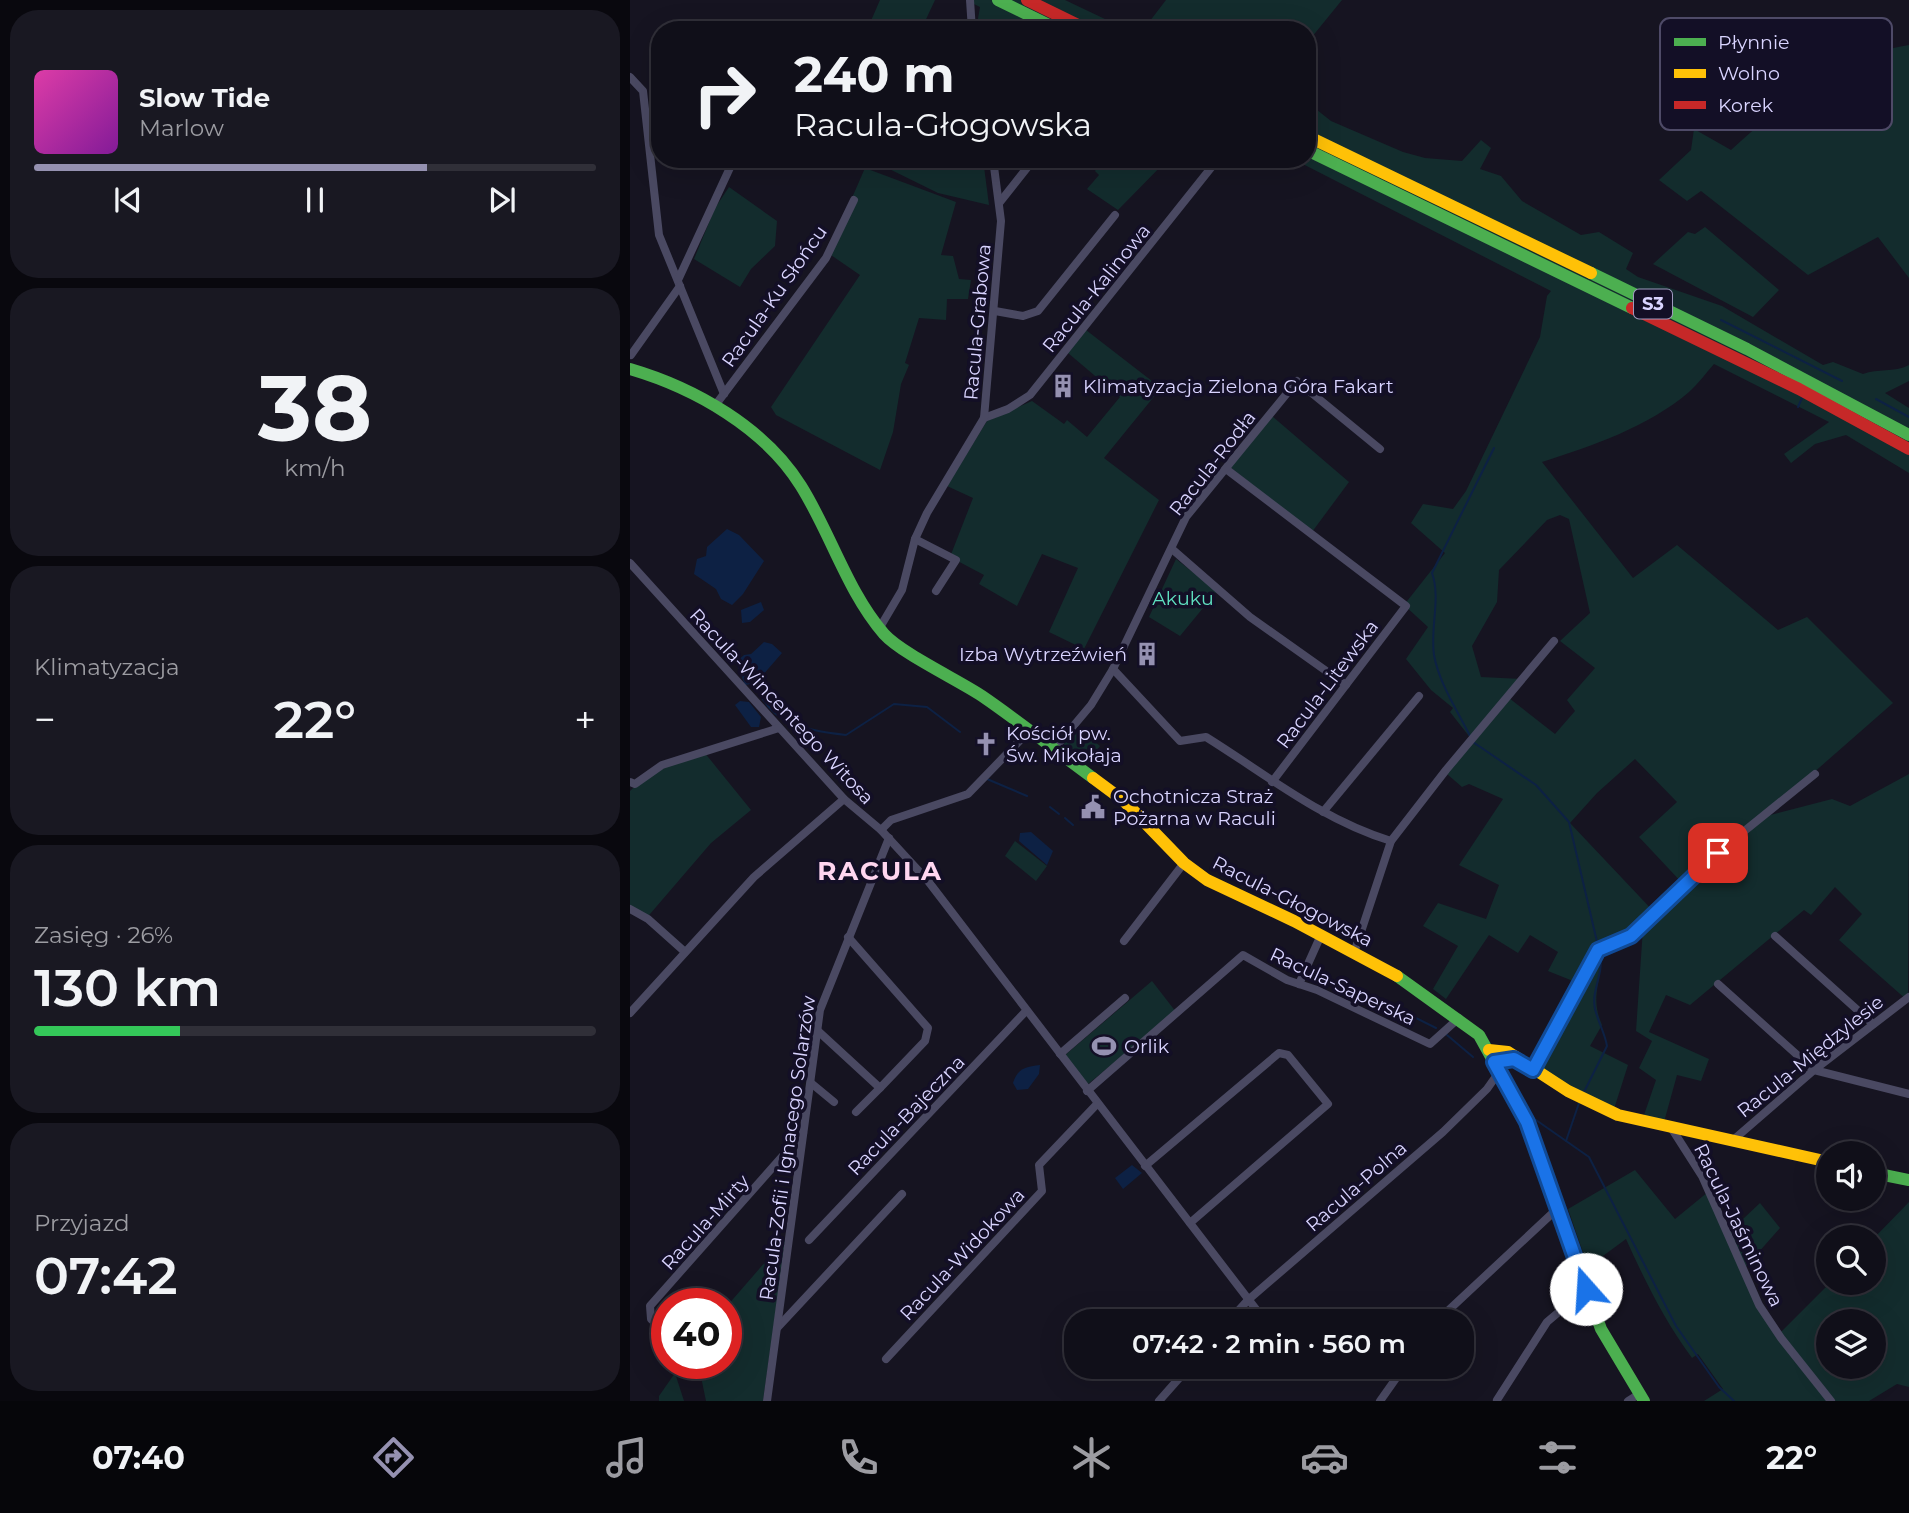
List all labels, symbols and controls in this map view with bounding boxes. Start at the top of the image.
legend [1660,18,1892,130]
text: Płynnie [1718,31,1789,54]
text: 240 m [794,45,955,104]
icon: right [679,49,770,140]
text: Wolno [1718,62,1780,85]
text: Slow Tide [139,82,270,114]
text: Korek [1718,94,1774,117]
text: Racula-Głogowska [794,105,1092,144]
text: Marlow [139,114,224,142]
icon: previous [109,181,147,219]
icon: pause [296,181,334,219]
icon: next [483,181,521,219]
street label: Racula-Kalinowa [1038,219,1155,357]
street label: Racula-Ku Słońcu [717,221,832,372]
street label: Racula-Grabowa [959,243,996,401]
road number: S3 [1634,290,1672,318]
text: 38 [258,353,372,464]
building icon: Klimatyzacja Zielona Góra Fakart [1049,372,1077,400]
place label: Klimatyzacja Zielona Góra Fakart [1083,375,1394,398]
street label: Racula-Rodła [1164,406,1261,520]
text: km/h [284,454,346,482]
park label: Akuku [1152,587,1214,610]
street label: Racula-Wincentego Witosa [685,604,878,809]
street label: Racula-Litewska [1272,616,1383,753]
building icon: Izba Wytrzeźwień [1133,640,1161,668]
place label: Izba Wytrzeźwień [959,643,1127,666]
text: Klimatyzacja [34,653,180,681]
text: 22° [274,688,356,751]
text: − [34,696,56,743]
text: + [574,696,596,743]
place label: Kościół pw. Św. Mikołaja [1006,722,1122,767]
church icon: Kościół pw. Św. Mikołaja [972,730,1000,758]
place label: Ochotnicza Straż Pożarna w Raculi [1113,785,1276,830]
public building icon: Ochotnicza Straż Pożarna w Raculi [1079,793,1107,821]
pin [1688,823,1748,883]
icon: arrive [1699,834,1737,872]
street label: Racula-Głogowska [1209,851,1377,952]
district label: RACULA [817,855,943,887]
text: Zasięg · 26% [34,921,173,949]
street label: Racula-Saperska [1266,943,1419,1030]
text: 130 km [34,956,221,1019]
street label: Racula-Międzylesie [1732,990,1888,1122]
street label: Racula-Zofii i Ignacego Solarzów [755,994,820,1302]
sports icon: Orlik [1090,1032,1118,1060]
place label: Orlik [1124,1035,1170,1058]
street label: Racula-Bajeczna [843,1050,970,1180]
street label: Racula-Polna [1301,1136,1412,1237]
street label: Racula-Jaśminowa [1689,1140,1788,1311]
map controls [1816,1141,1886,1379]
button: sound [1816,1141,1886,1211]
street label: Racula-Mirty [657,1169,755,1275]
street label: Racula-Widokowa [895,1183,1030,1325]
text: Przyjazd [34,1209,130,1237]
button: search [1816,1225,1886,1295]
text: 07:42 [34,1244,178,1307]
position arrow [1549,1252,1623,1326]
speed limit sign: 40 [651,1288,742,1379]
button: layers [1816,1309,1886,1379]
text: 07:42 · 2 min · 560 m [1132,1328,1406,1360]
icon: directions [369,1433,418,1482]
icon: music [602,1433,651,1482]
icon: phone [834,1433,883,1482]
icon: climate [1067,1433,1116,1482]
icon: car [1300,1433,1349,1482]
icon: filters [1533,1433,1582,1482]
text: 07:40 [92,1438,185,1477]
text: 22° [1766,1438,1817,1477]

